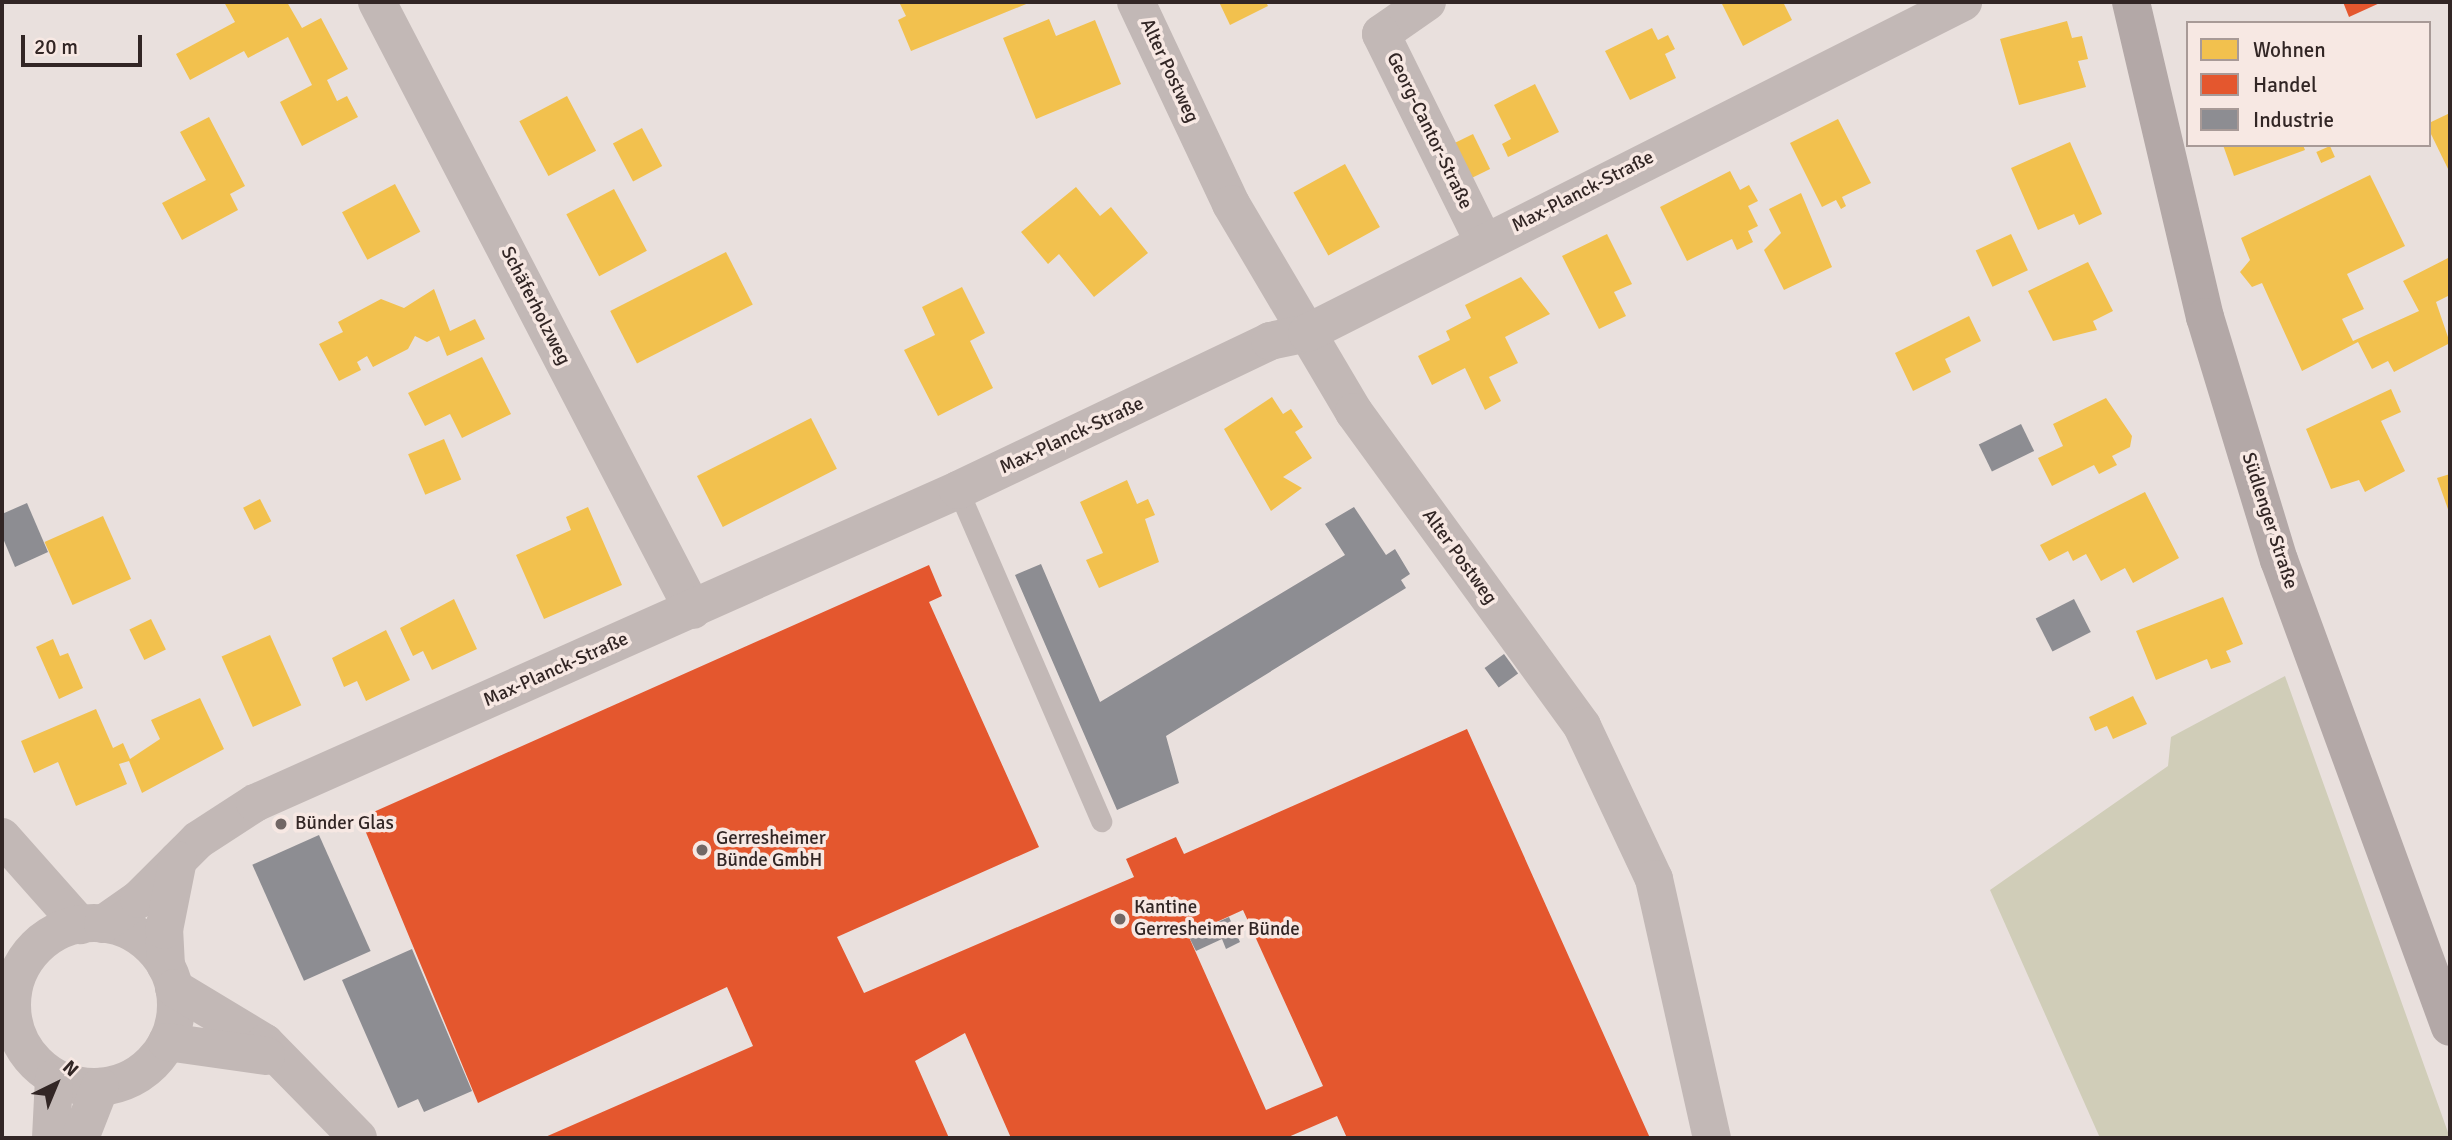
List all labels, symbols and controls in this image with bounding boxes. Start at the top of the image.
street label: Alter Postweg [1135,15,1203,127]
scale bar [24,21,145,65]
legend [2186,21,2431,147]
text: 20 m [34,34,78,60]
text: Wohnen [2253,37,2326,63]
street label: Georg-Cantor-Straße [1381,49,1477,213]
text: Handel [2253,72,2317,98]
text: Industrie [2253,107,2334,133]
street label: Max-Planck-Straße [1508,146,1658,238]
street label: Schäferholzweg [495,243,575,369]
street label: Max-Planck-Straße [996,393,1148,479]
street label: Südlenger Straße [2236,450,2302,592]
street label: Alter Postweg [1417,505,1501,609]
street label: Max-Planck-Straße [480,628,632,712]
place label: Bünder Glas [295,813,394,835]
marker: Bünder Glas [273,816,289,832]
place label: Gerresheimer Bünde GmbH [716,828,826,872]
marker: Gerresheimer Bünde GmbH [694,842,710,858]
place label: Kantine Gerresheimer Bünde [1134,897,1300,941]
marker: Kantine Gerresheimer Bünde [1112,911,1128,927]
north arrow [21,1049,91,1119]
text: N [57,1055,83,1082]

